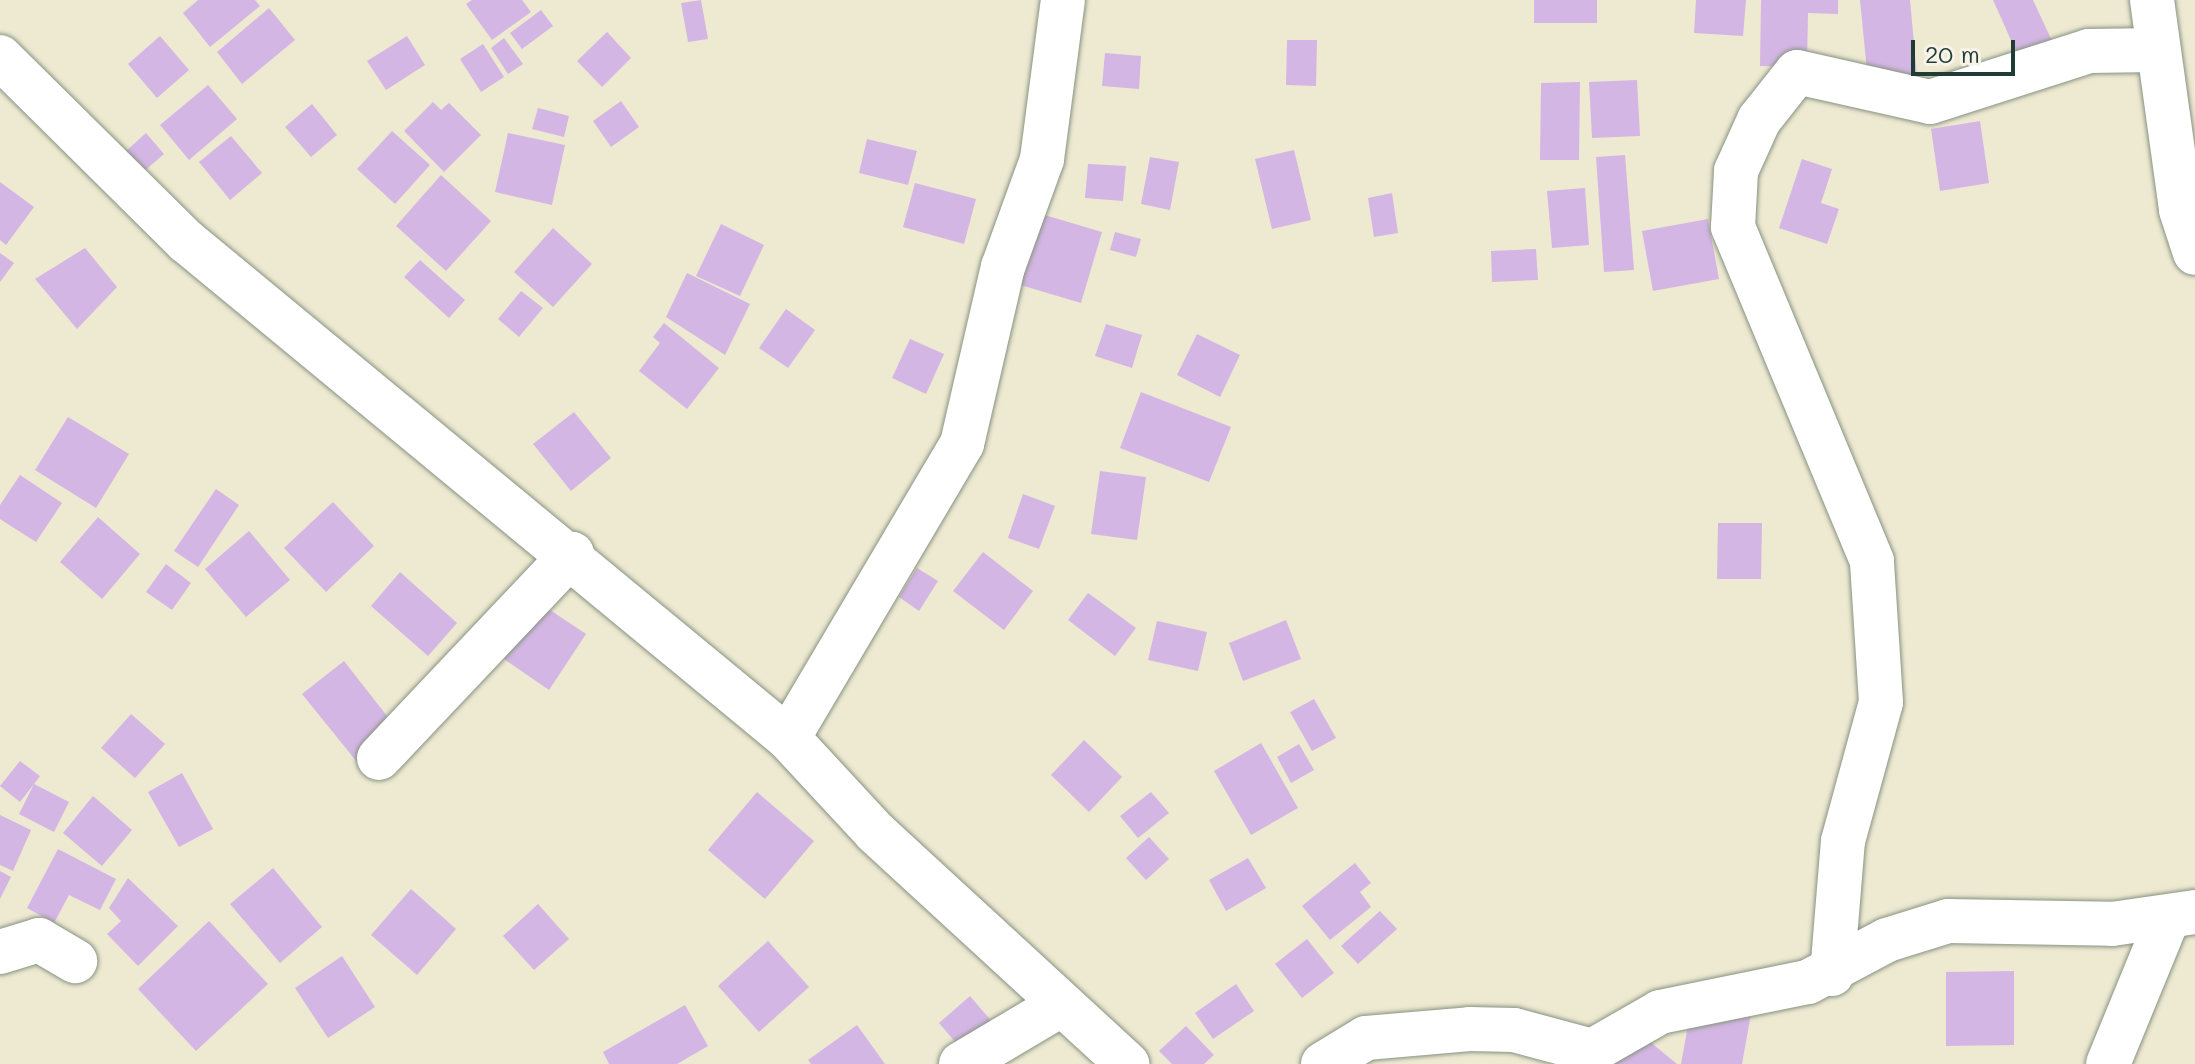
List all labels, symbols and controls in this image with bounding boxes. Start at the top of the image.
scale bar [1915,24,2019,74]
text: 20 m [1925,38,1980,69]

